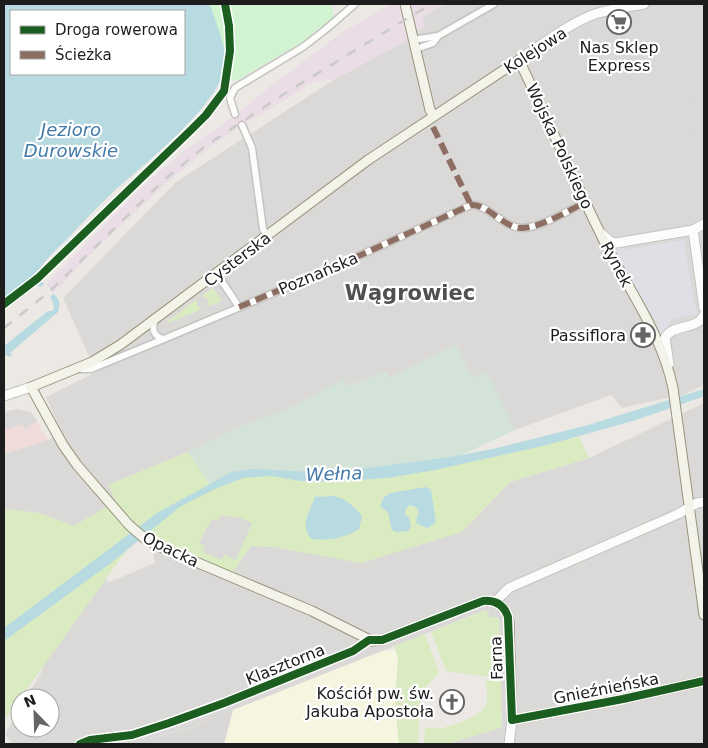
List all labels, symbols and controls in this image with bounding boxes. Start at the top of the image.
supermarket icon: Nas Sklep Express [606,9,632,35]
legend [10,10,185,75]
text: Droga rowerowa [55,21,178,39]
street label: Kolejowa [500,23,570,78]
place label: Nas Sklep Express [579,38,659,75]
text: Ścieżka [55,45,112,64]
street label: Wojska Polskiego [522,80,597,212]
water label: Jezioro Durowskie [24,119,118,161]
street label: Cysterska [200,228,274,291]
street label: Rynek [597,238,637,291]
street label: Poznańska [276,248,361,299]
district label: Wągrowiec [345,281,475,305]
pharmacy icon: Passiflora [630,322,656,348]
place label: Passiflora [550,326,626,345]
water label: Wełna [305,462,363,485]
street label: Opacka [140,528,202,571]
street label: Farna [486,636,507,680]
street label: Klasztorna [243,640,328,689]
street label: Gnieźnieńska [552,669,660,708]
place label: Kościół pw. św. Jakuba Apostoła [305,684,434,721]
north arrow [10,688,60,738]
church icon: Kościół pw. św. Jakuba Apostoła [439,689,465,715]
text: N [21,691,38,711]

